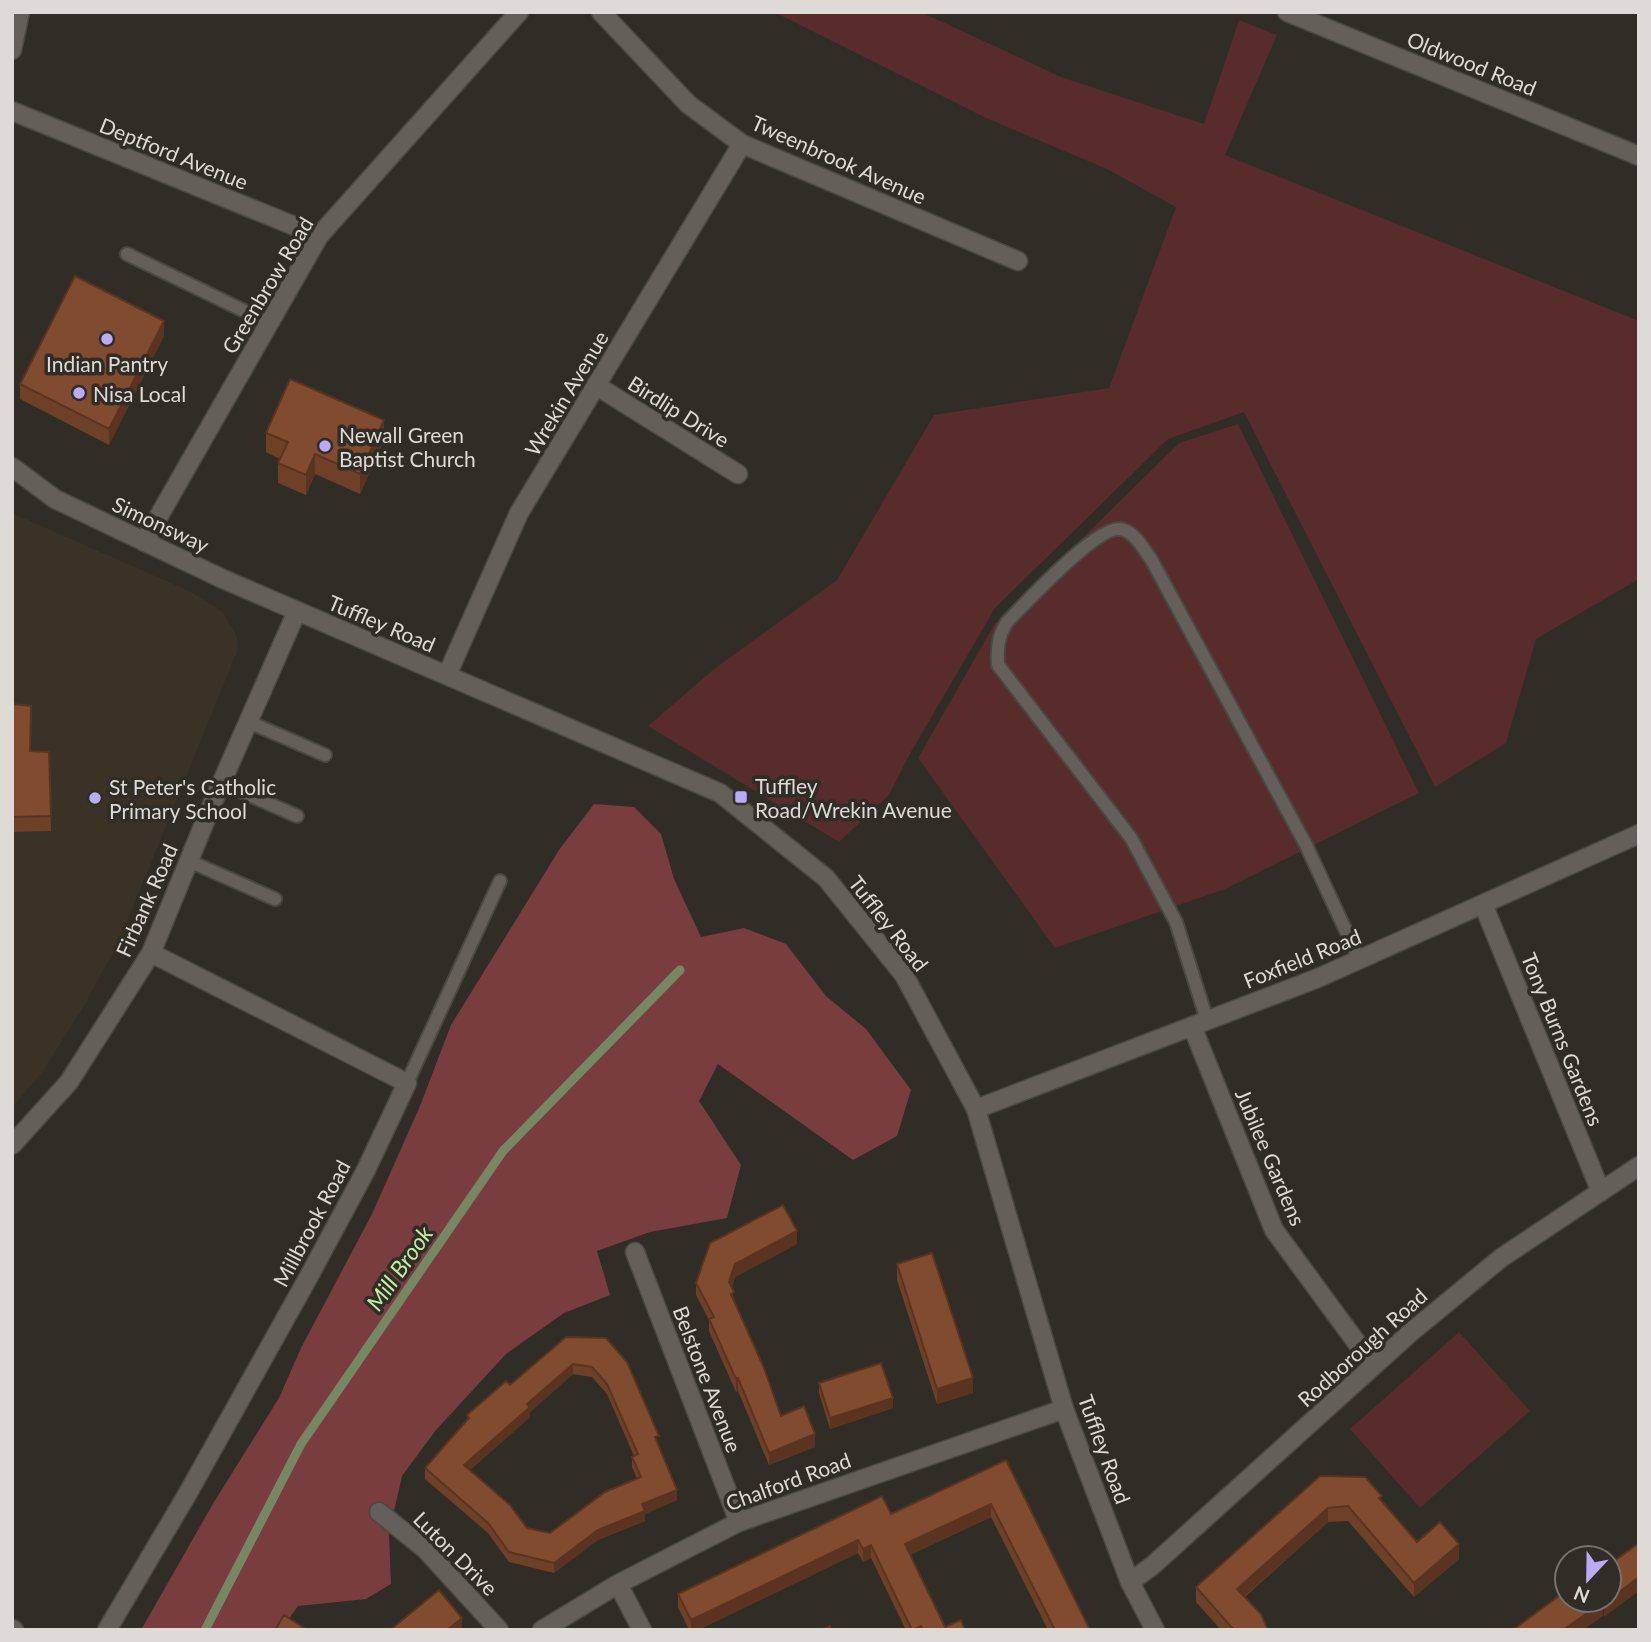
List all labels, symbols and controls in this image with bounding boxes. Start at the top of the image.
street label: Oldwood Road [1404,26,1540,100]
street label: Tweenbrook Avenue [748,109,930,209]
street label: Deptford Avenue [96,112,252,194]
street label: Greenbrow Road [216,212,318,358]
street label: Wrekin Avenue [519,326,613,460]
marker: Indian Pantry [99,331,115,347]
place label: Indian Pantry [46,351,168,376]
street label: Birdlip Drive [624,370,734,452]
place label: Nisa Local [93,381,186,406]
marker: Nisa Local [71,385,87,401]
place label: Newall Green Baptist Church [339,422,476,471]
marker: Newall Green Baptist Church [317,438,333,454]
street label: Simonsway [109,491,213,557]
street label: Tuffley Road [325,589,439,657]
place label: Tuffley Road/Wrekin Avenue [755,773,952,822]
place label: St Peter's Catholic Primary School [109,774,276,823]
marker: Tuffley Road/Wrekin Avenue [733,789,749,805]
marker: St Peter's Catholic Primary School [87,790,103,806]
street label: Firbank Road [110,840,182,960]
street label: Tuffley Road [844,870,934,976]
street label: Foxfield Road [1240,923,1364,993]
street label: Tony Burns Gardens [1517,949,1609,1129]
street label: Jubilee Gardens [1231,1085,1311,1229]
street label: Millbrook Road [267,1155,355,1291]
water label: Mill Brook [360,1220,439,1316]
street label: Rodborough Road [1292,1282,1432,1412]
street label: Belstone Avenue [669,1302,747,1456]
street label: Tuffley Road [1074,1391,1136,1507]
street label: Chalford Road [722,1447,854,1515]
street label: Luton Drive [409,1506,503,1600]
north arrow [1553,1544,1623,1614]
text: N [1570,1582,1593,1609]

